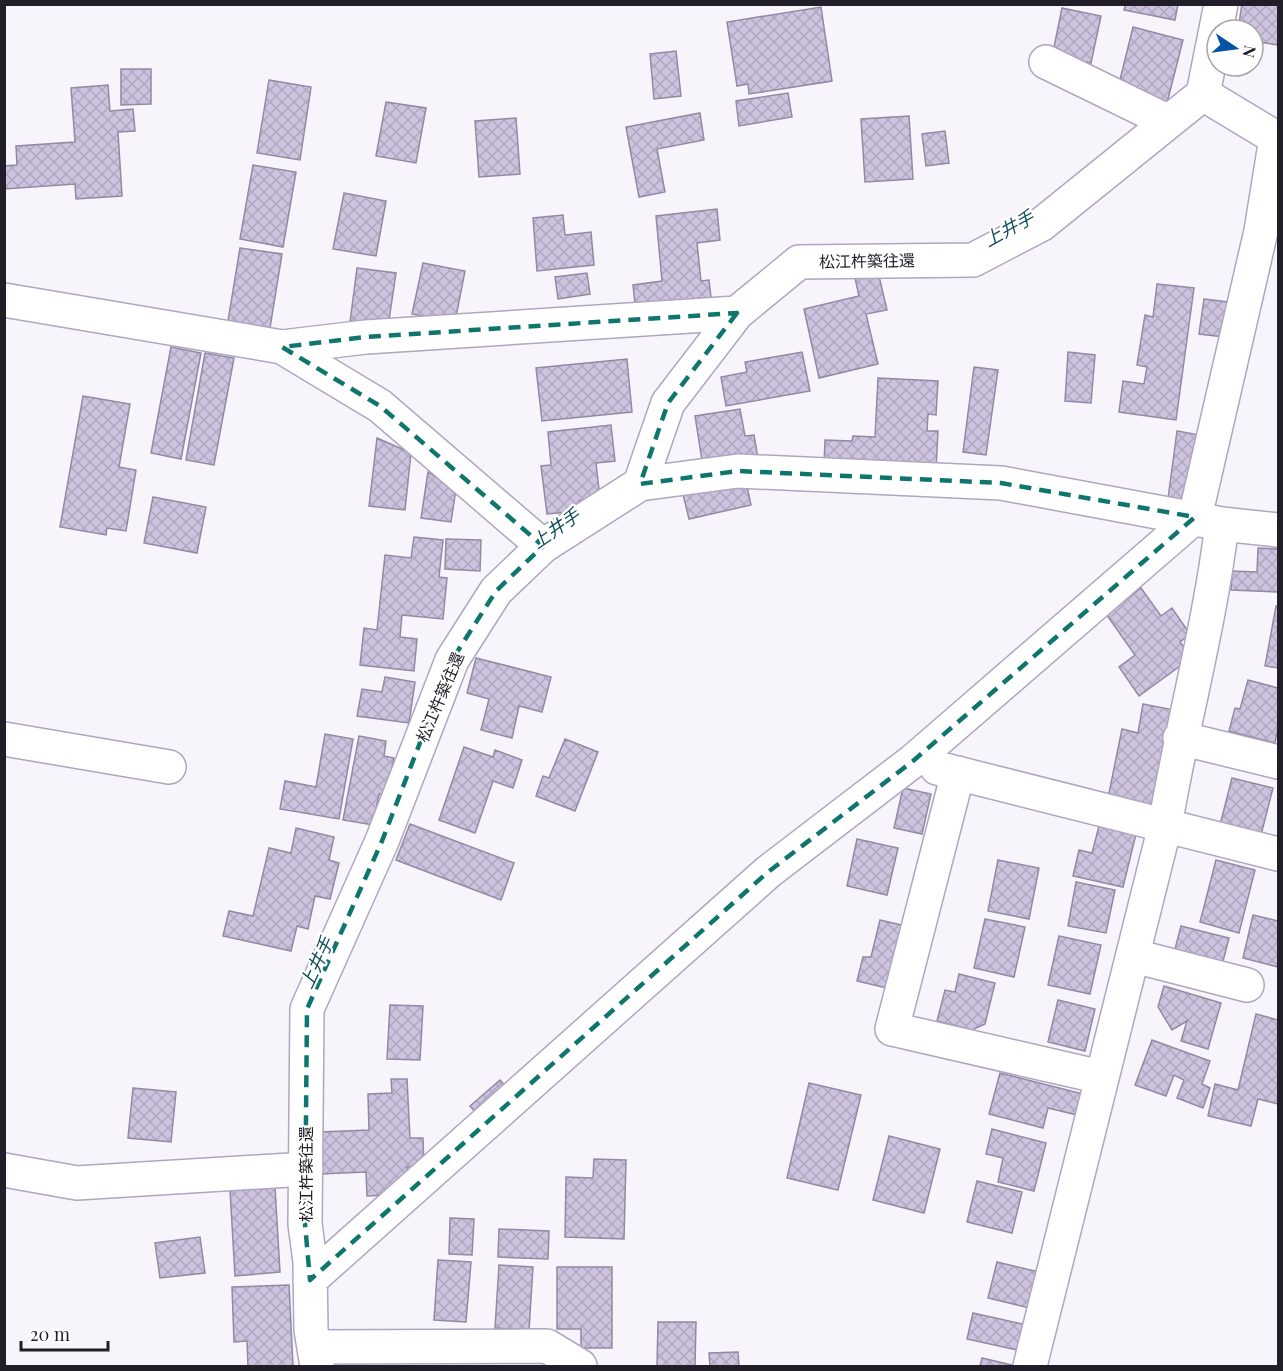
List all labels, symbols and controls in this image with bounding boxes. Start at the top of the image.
north arrow [1205,18,1265,78]
text: N [1238,43,1262,60]
water label: 上井手 [979,204,1039,252]
street label: 松江杵築往還 [819,249,915,272]
water label: 上井手 [526,502,585,553]
street label: 松江杵築往還 [411,649,468,745]
water label: 上井手 [294,932,339,992]
street label: 松江杵築往還 [295,1126,316,1222]
scale bar [21,1314,108,1352]
text: 20 m [30,1322,70,1346]

